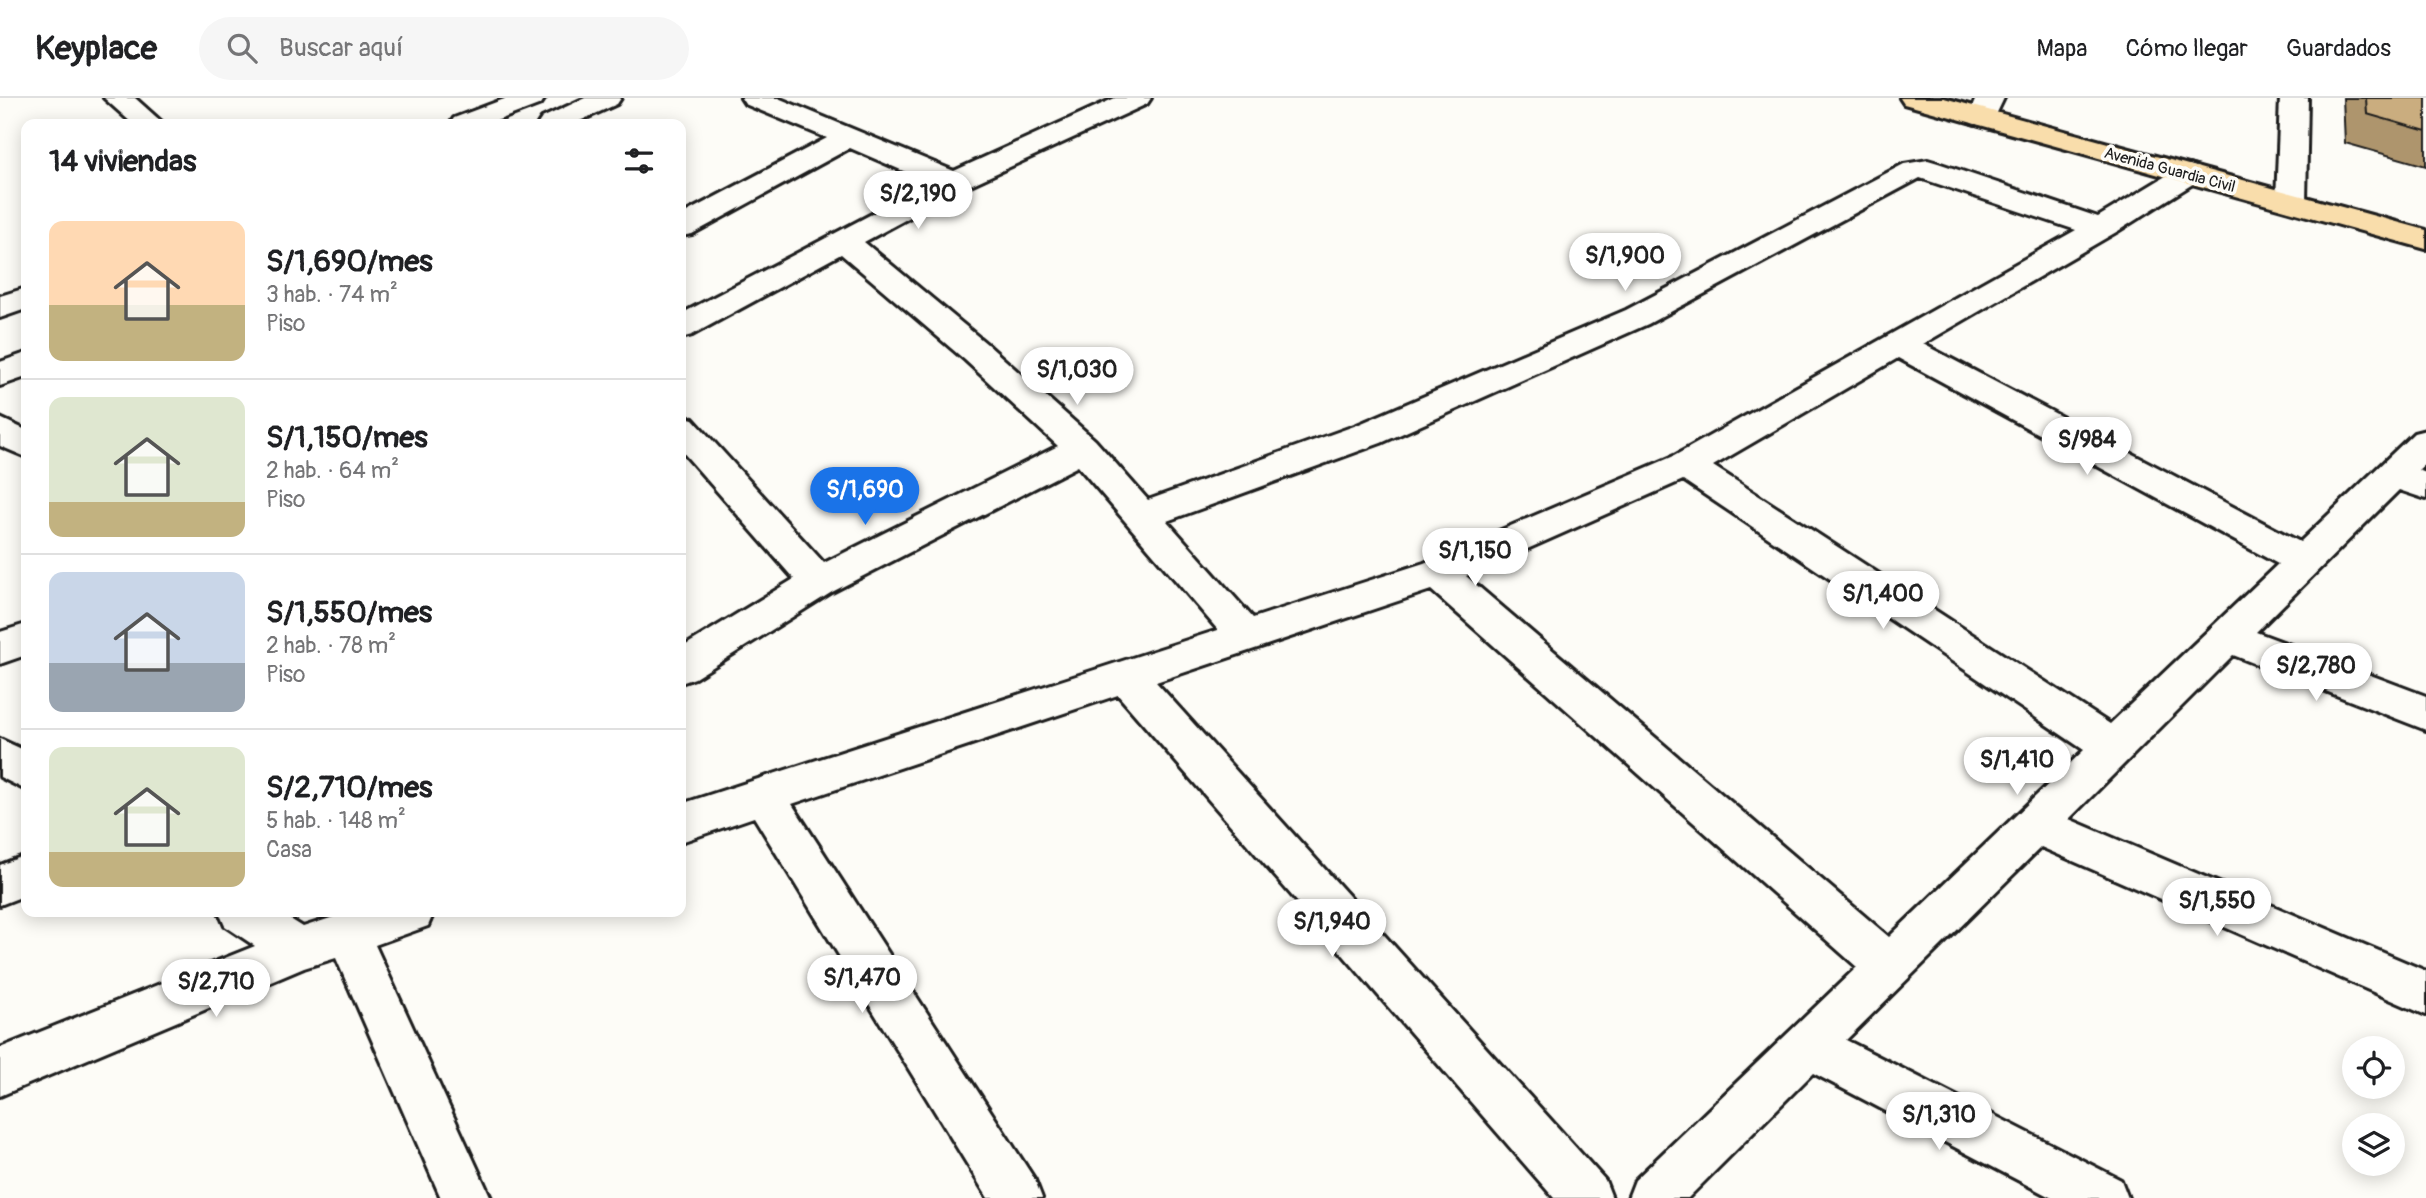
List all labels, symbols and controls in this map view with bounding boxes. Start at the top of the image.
search box [199,17,689,80]
text: Keyplace [35,28,157,69]
icon: search [223,29,261,67]
text: Buscar aquí [279,32,403,64]
text: Mapa [2037,34,2088,63]
text: Cómo llegar [2126,34,2248,63]
text: Guardados [2286,34,2391,63]
icon: filters [620,142,658,180]
text: 14 viviendas [49,143,196,180]
street label: Avenida Guardia Civil [2102,143,2238,197]
pin: S/2,190 [853,172,983,231]
text: S/2,190 [880,179,956,208]
pin: S/1,900 [1560,234,1690,293]
text: S/1,900 [1585,241,1665,270]
text: S/1,690/mes [266,243,433,280]
icon: home [105,249,189,333]
text: 3 hab. · 74 m² [266,280,398,309]
text: Piso [266,309,305,338]
pin: S/1,030 [1012,348,1142,407]
text: S/1,030 [1037,355,1117,384]
pin: S/984 [2038,418,2136,477]
text: S/1,150/mes [266,419,428,456]
icon: home [105,425,189,509]
text: S/984 [2058,425,2116,454]
text: 2 hab. · 64 m² [266,456,399,485]
pin: S/1,690 [800,468,930,527]
text: S/1,690 [826,475,904,504]
text: Piso [266,485,305,514]
pin: S/1,150 [1410,528,1540,588]
text: S/1,150 [1438,536,1512,565]
pin: S/1,400 [1818,572,1948,631]
text: S/1,400 [1842,579,1924,608]
text: S/1,550/mes [266,594,432,631]
icon: home [105,600,189,684]
text: 2 hab. · 78 m² [266,631,396,660]
pin: S/2,780 [2251,644,2381,703]
text: S/2,780 [2276,651,2356,680]
text: Piso [266,660,305,689]
pin: S/1,410 [1952,738,2082,797]
text: S/1,410 [1980,745,2054,774]
text: S/2,710/mes [266,769,432,806]
icon: home [105,775,189,859]
text: 5 hab. · 148 m² [266,806,406,835]
text: Casa [266,835,312,864]
pin: S/1,550 [2152,878,2282,938]
text: S/1,550 [2178,886,2256,915]
pin: S/1,940 [1267,900,1397,959]
text: S/1,940 [1293,907,1371,936]
pin: S/1,470 [797,956,927,1015]
pin: S/2,710 [151,960,281,1019]
text: S/1,470 [823,963,901,992]
text: S/2,710 [177,967,255,996]
map controls [2342,1036,2405,1176]
button: locate [2342,1036,2405,1099]
pin: S/1,310 [1874,1093,2004,1152]
text: S/1,310 [1902,1100,1976,1129]
button: layers [2342,1113,2405,1176]

